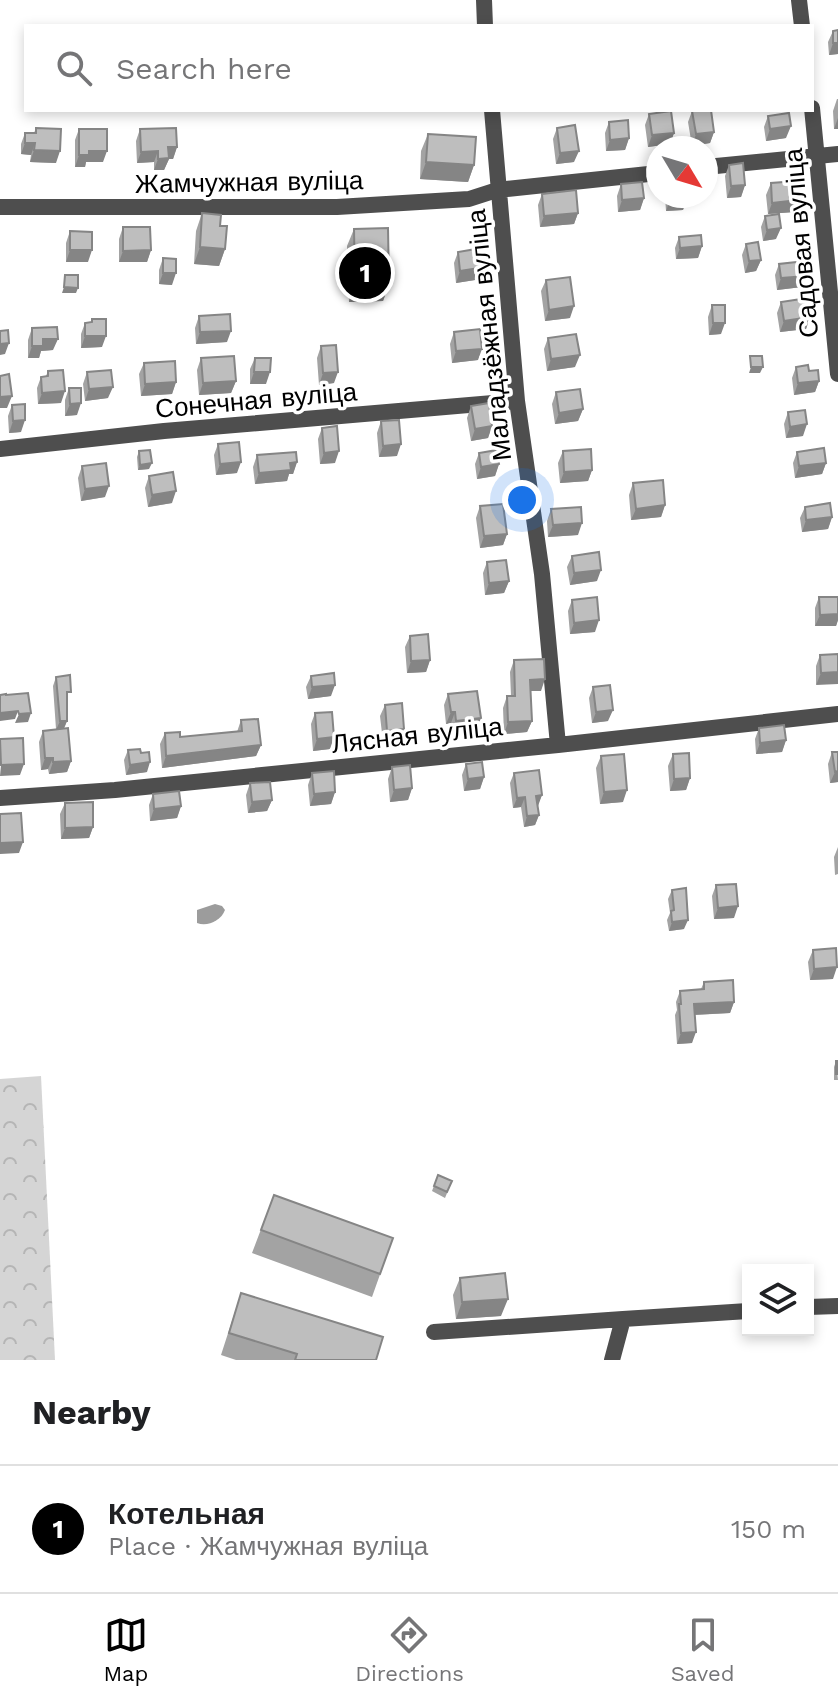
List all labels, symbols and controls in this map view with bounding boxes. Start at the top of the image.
search box [24,24,814,112]
icon: search [52,46,96,90]
text: Search here [116,51,292,86]
north arrow [646,136,718,208]
street label: Садовая вуліца [778,146,824,339]
street label: Жамчужная вуліца [134,165,364,199]
street label: Маладзёжная вуліца [461,207,517,462]
pin: 1 [339,243,391,303]
street label: Сонечная вуліца [154,376,359,424]
your location [502,480,542,520]
street label: Лясная вуліца [330,711,505,759]
map controls [742,1264,814,1336]
button: layers [742,1264,814,1336]
text: Nearby [32,1392,151,1432]
text: Котельная [108,1496,265,1531]
text: 1 [52,1514,64,1544]
text: 150 m [731,1514,806,1544]
text: Place · Жамчужная вуліца [108,1531,428,1561]
tab: Map [103,1613,148,1686]
tab: Directions [355,1613,464,1686]
tab: Saved [671,1613,735,1686]

